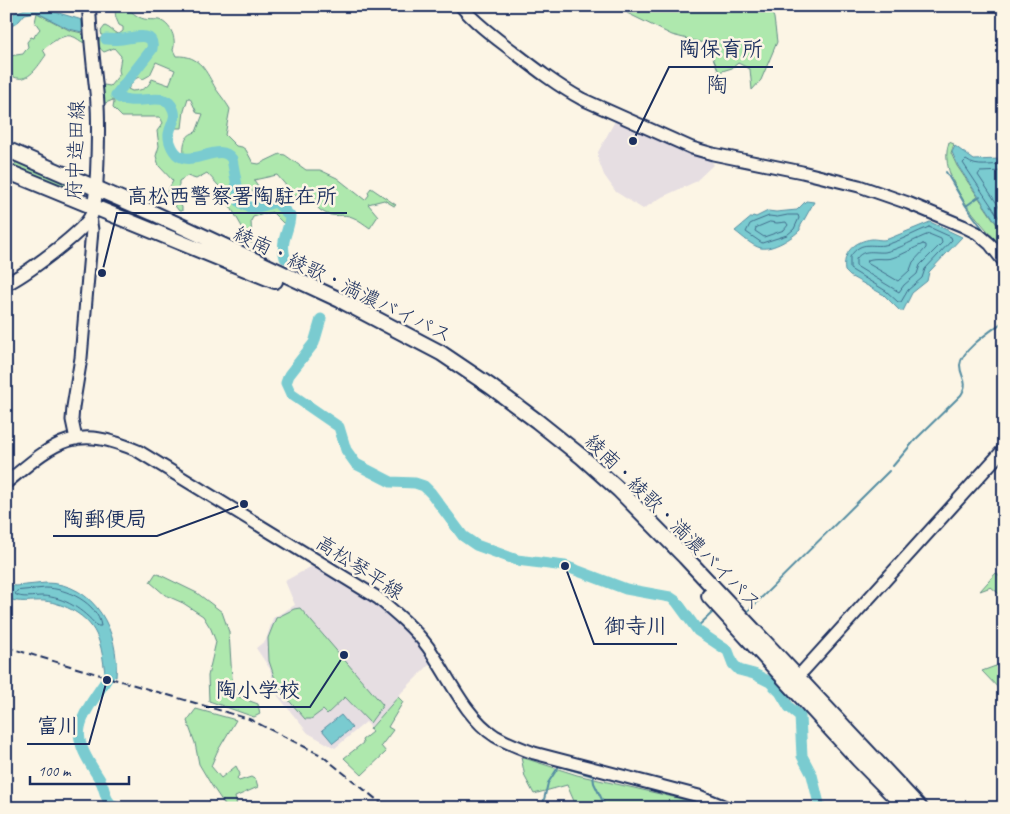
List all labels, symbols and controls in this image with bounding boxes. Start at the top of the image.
callout: 陶保育所 [669,31,773,67]
text: 陶保育所 [679,36,763,62]
district label: 陶 [706,71,728,99]
street label: 府中造田線 [61,100,90,200]
callout: 高松西警察署陶駐在所 [117,177,347,213]
text: 高松西警察署陶駐在所 [127,183,337,209]
street label: 綾南・綾歌・満濃バイパス [230,221,456,348]
street label: 綾南・綾歌・満濃バイパス [580,429,767,616]
callout: 陶郵便局 [53,500,157,536]
text: 陶郵便局 [63,506,147,532]
street label: 高松琴平線 [311,530,408,605]
callout: 御寺川 [594,608,677,644]
text: 御寺川 [605,613,668,639]
callout: 陶小学校 [206,671,310,707]
text: 陶小学校 [216,677,300,703]
callout: 富川 [27,708,89,744]
text: 富川 [37,713,79,739]
scale bar [30,754,129,786]
text: 100 m [38,762,72,781]

